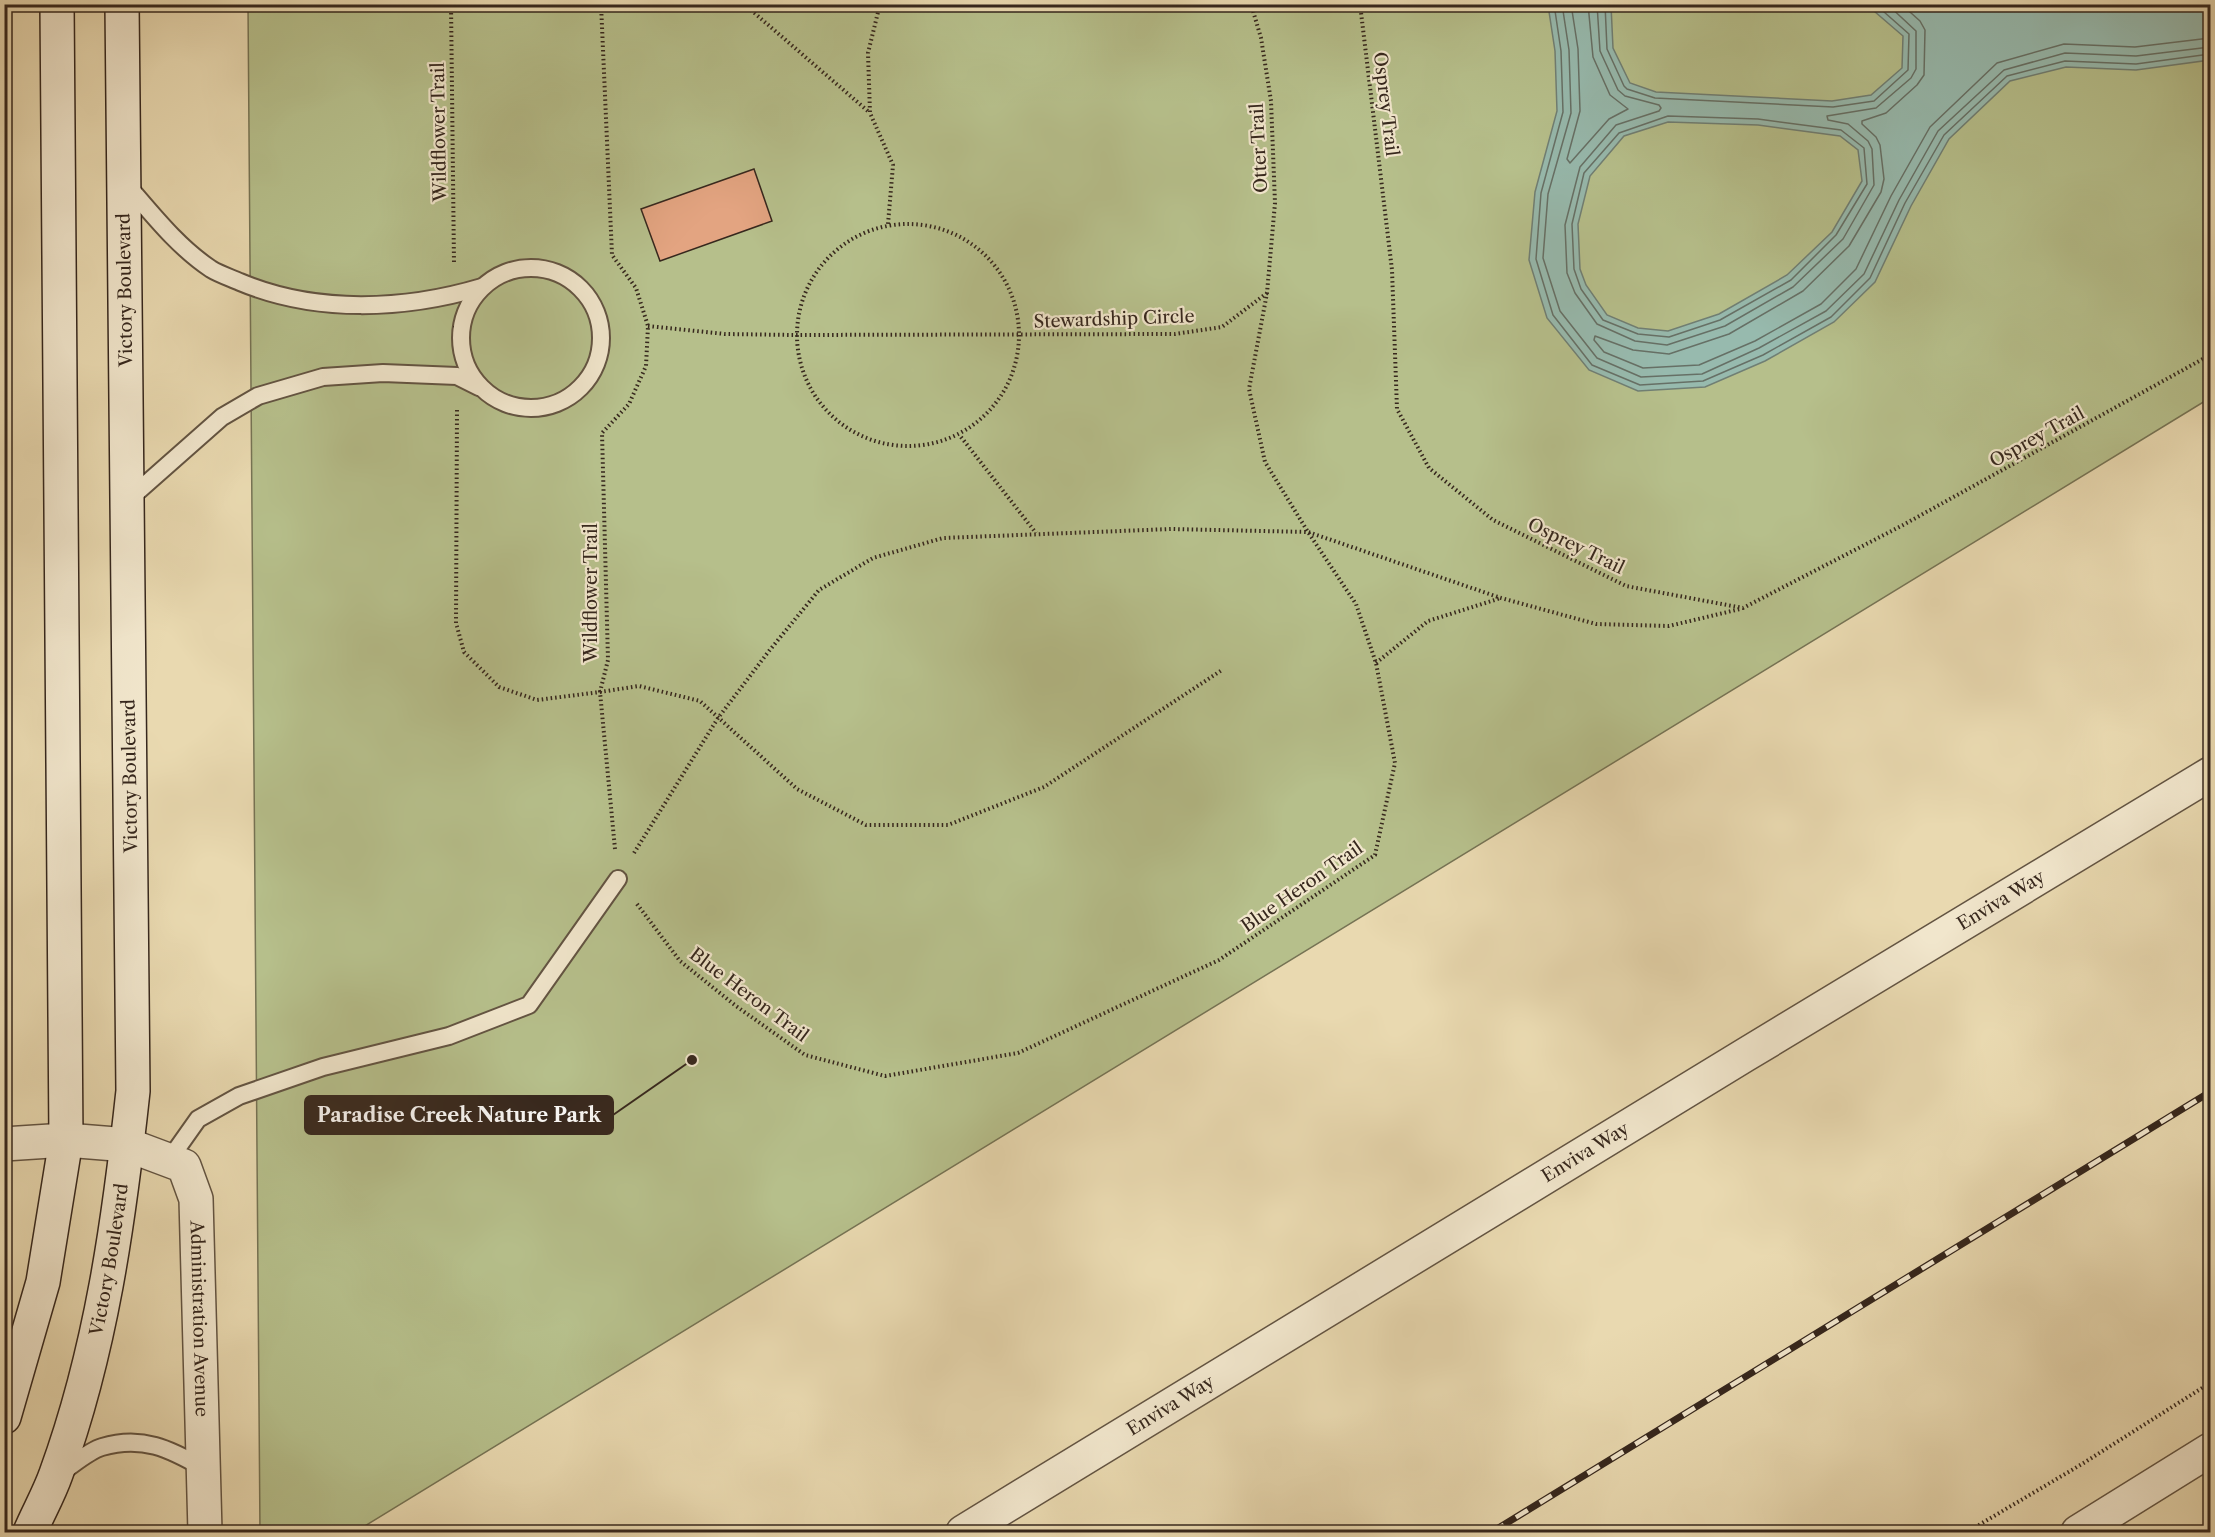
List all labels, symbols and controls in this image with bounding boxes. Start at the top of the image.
street label: Osprey Trail [1369,51,1403,157]
street label: Wildflower Trail [427,62,451,203]
street label: Otter Trail [1246,103,1272,193]
street label: Victory Boulevard [113,213,137,368]
street label: Stewardship Circle [1033,305,1195,333]
street label: Osprey Trail [1986,402,2088,472]
street label: Osprey Trail [1524,513,1628,579]
street label: Wildflower Trail [580,523,602,664]
street label: Victory Boulevard [118,699,142,854]
street label: Blue Heron Trail [1237,837,1367,937]
street label: Enviva Way [1953,865,2049,935]
street label: Blue Heron Trail [685,943,813,1047]
callout: Paradise Creek Nature Park [305,1096,613,1134]
text: Paradise Creek Nature Park [317,1103,602,1127]
street label: Enviva Way [1538,1117,1634,1187]
street label: Victory Boulevard [85,1182,133,1339]
street label: Administration Avenue [186,1219,213,1417]
street label: Enviva Way [1123,1370,1219,1440]

